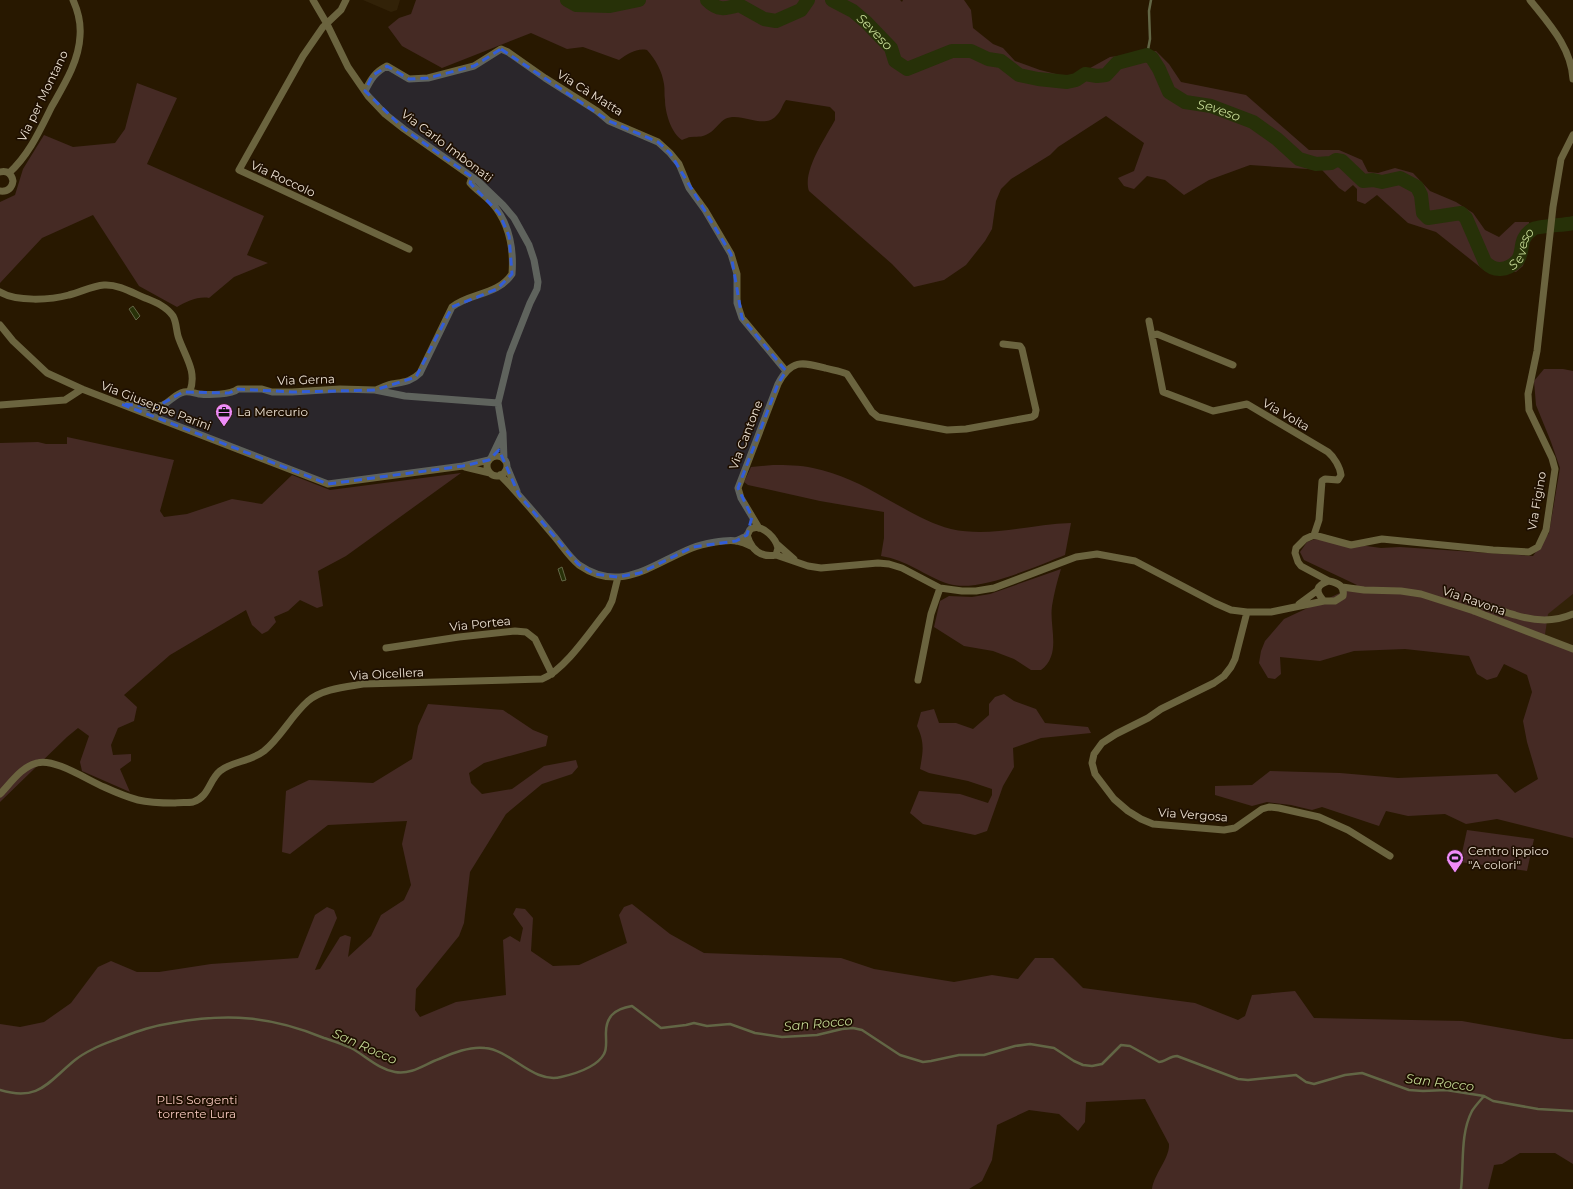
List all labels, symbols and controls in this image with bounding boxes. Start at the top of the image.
water label: Seveso [854,10,897,53]
street label: Via per Montano [14,48,71,144]
street label: Via Cà Matta [554,66,626,119]
water label: Seveso [1196,96,1243,125]
street label: Via Carlo Imbonati [398,106,496,185]
street label: Via Roccolo [249,157,318,200]
water label: Seveso [1505,224,1537,273]
street label: Via Gerna [277,371,335,388]
street label: Via Giuseppe Parini [99,378,213,433]
street label: Via Volta [1260,395,1312,434]
street label: Via Cantone [725,398,766,471]
office icon: La Mercurio [214,402,234,427]
place label: La Mercurio [237,404,308,419]
street label: Via Figino [1524,470,1549,532]
street label: Via Ravona [1440,583,1508,618]
street label: Via Portea [449,613,511,634]
street label: Via Olcellera [350,664,424,683]
street label: Via Vergosa [1158,805,1228,824]
place label: Centro ippico "A colori" [1468,843,1549,872]
sports icon: Centro ippico "A colori" [1445,848,1465,873]
water label: San Rocco [783,1012,853,1034]
water label: San Rocco [330,1025,400,1067]
water label: San Rocco [1405,1070,1475,1094]
park label: PLIS Sorgenti torrente Lura [157,1092,237,1121]

